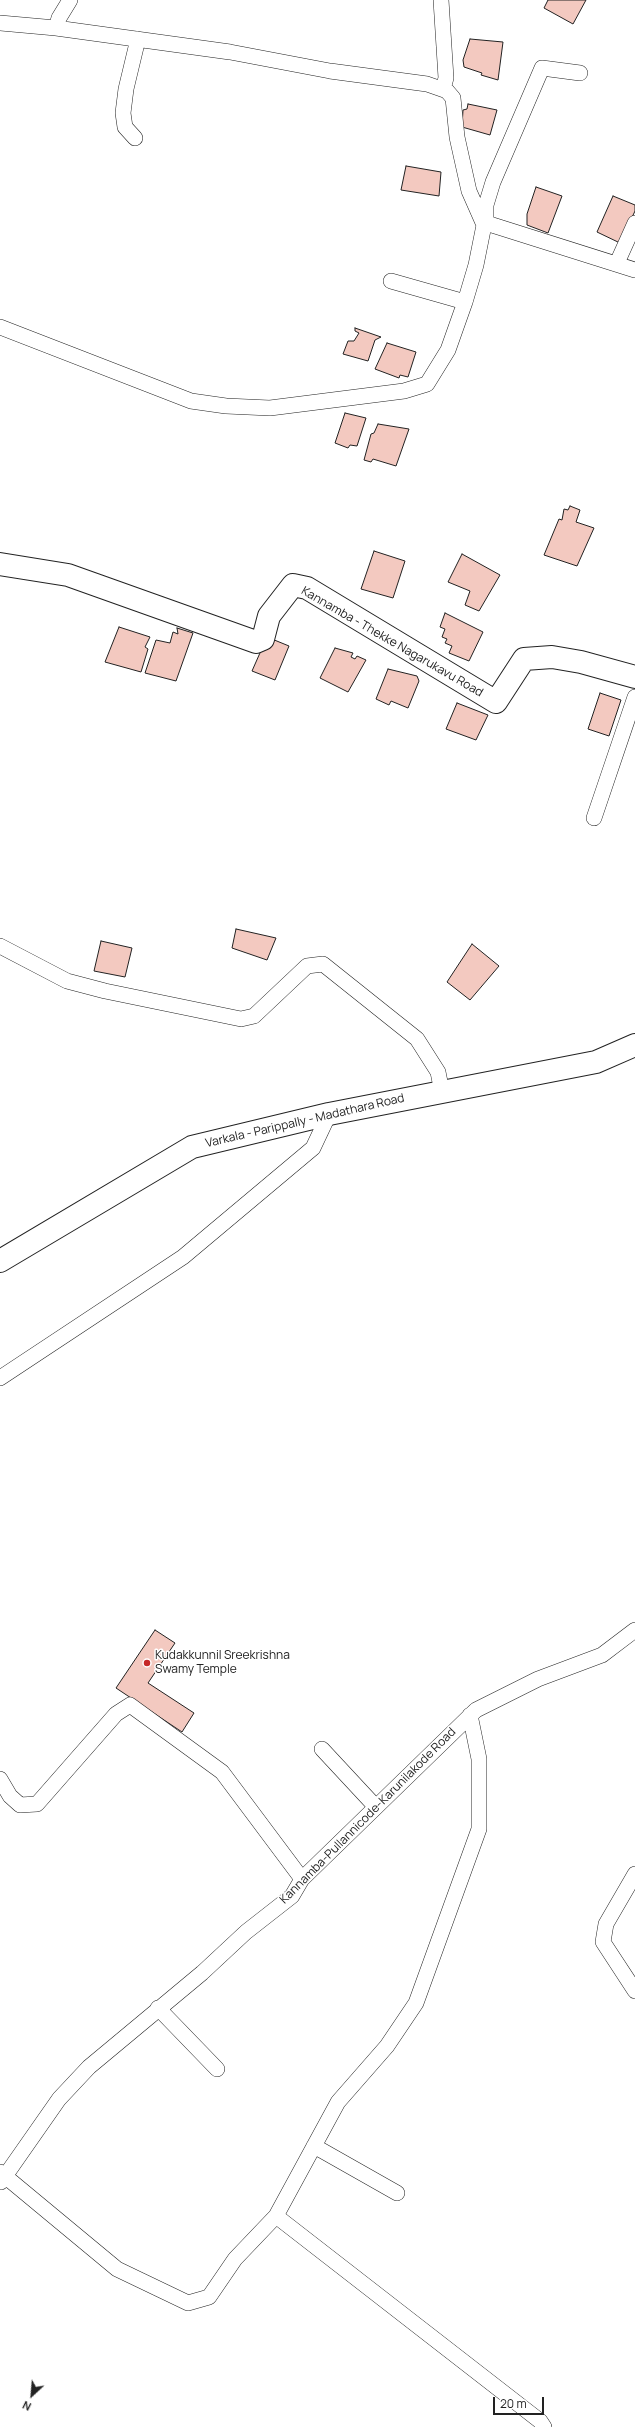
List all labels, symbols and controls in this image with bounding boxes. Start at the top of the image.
street label: Kannamba - Thekke Nagarukavu Road [299,584,485,700]
street label: Varkala - Parippally - Madathara Road [204,1091,406,1151]
place label: Kudakkunnil Sreekrishna Swamy Temple [155,1649,290,1677]
marker: Kudakkunnil Sreekrishna Swamy Temple [142,1658,152,1668]
street label: Kannamba-Pullannicode-Karunilakode Road [277,1725,459,1907]
north arrow [12,2375,52,2415]
scale bar [495,2389,546,2415]
text: 20 m [500,2395,527,2412]
text: N [20,2398,33,2415]

